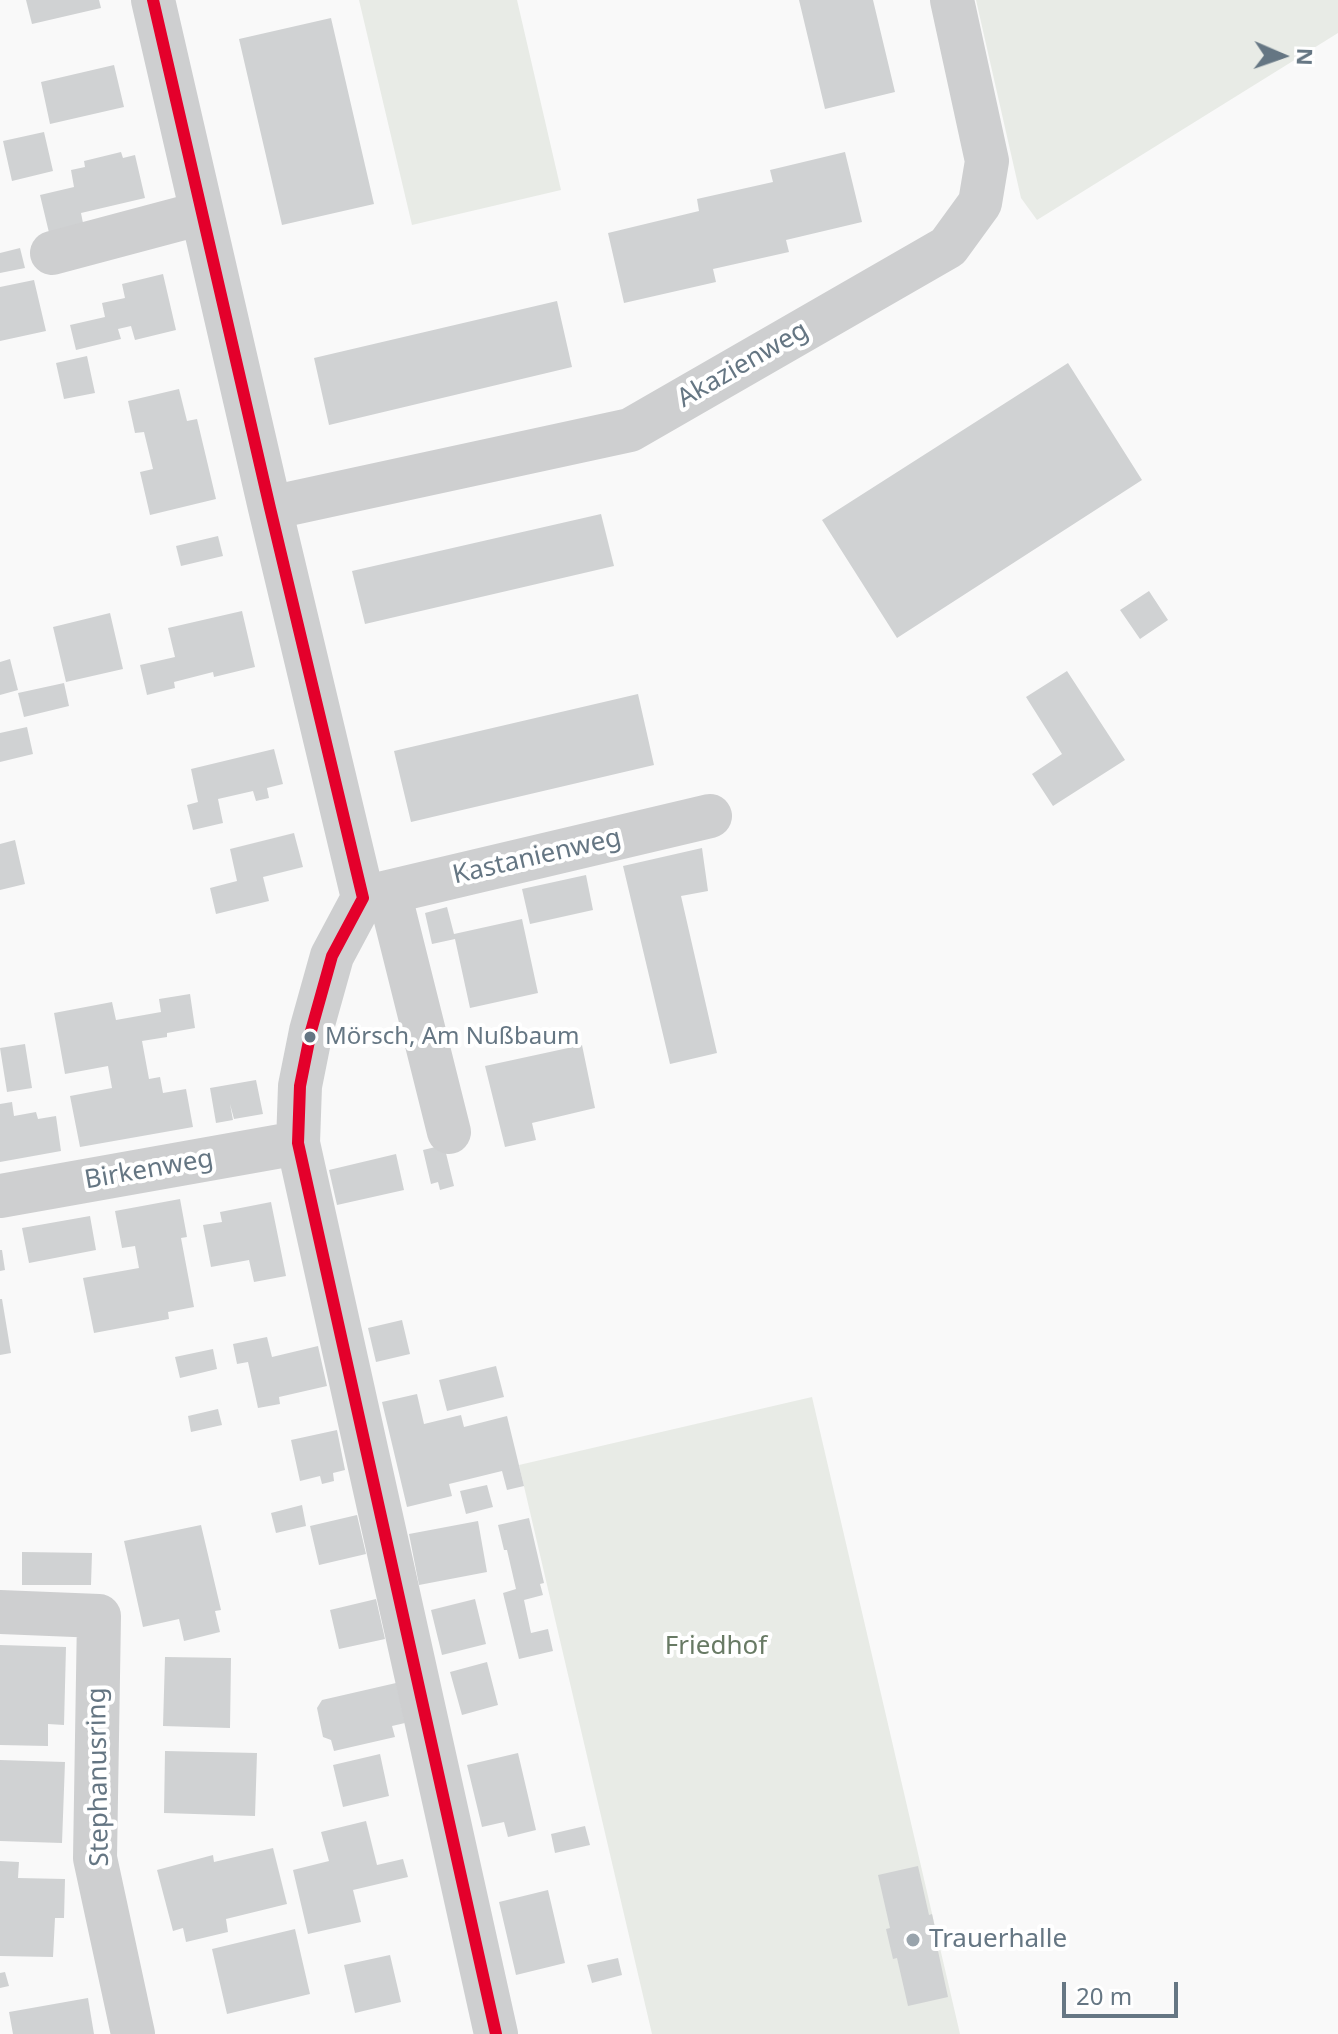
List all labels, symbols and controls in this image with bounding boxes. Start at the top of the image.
north arrow [1242,16,1322,96]
text: N [1291,47,1321,66]
street label: Akazienweg [672,315,814,415]
street label: Kastanienweg [450,822,624,892]
place label: Mörsch, Am Nußbaum [325,1023,579,1051]
marker: Mörsch, Am Nußbaum [302,1029,318,1045]
street label: Birkenweg [82,1143,216,1197]
park label: Friedhof [665,1631,767,1663]
street label: Stephanusring [82,1687,116,1867]
place label: Trauerhalle [929,1924,1067,1956]
marker: Trauerhalle [904,1931,922,1949]
scale bar [1066,1966,1182,2016]
text: 20 m [1076,1979,1132,2012]

